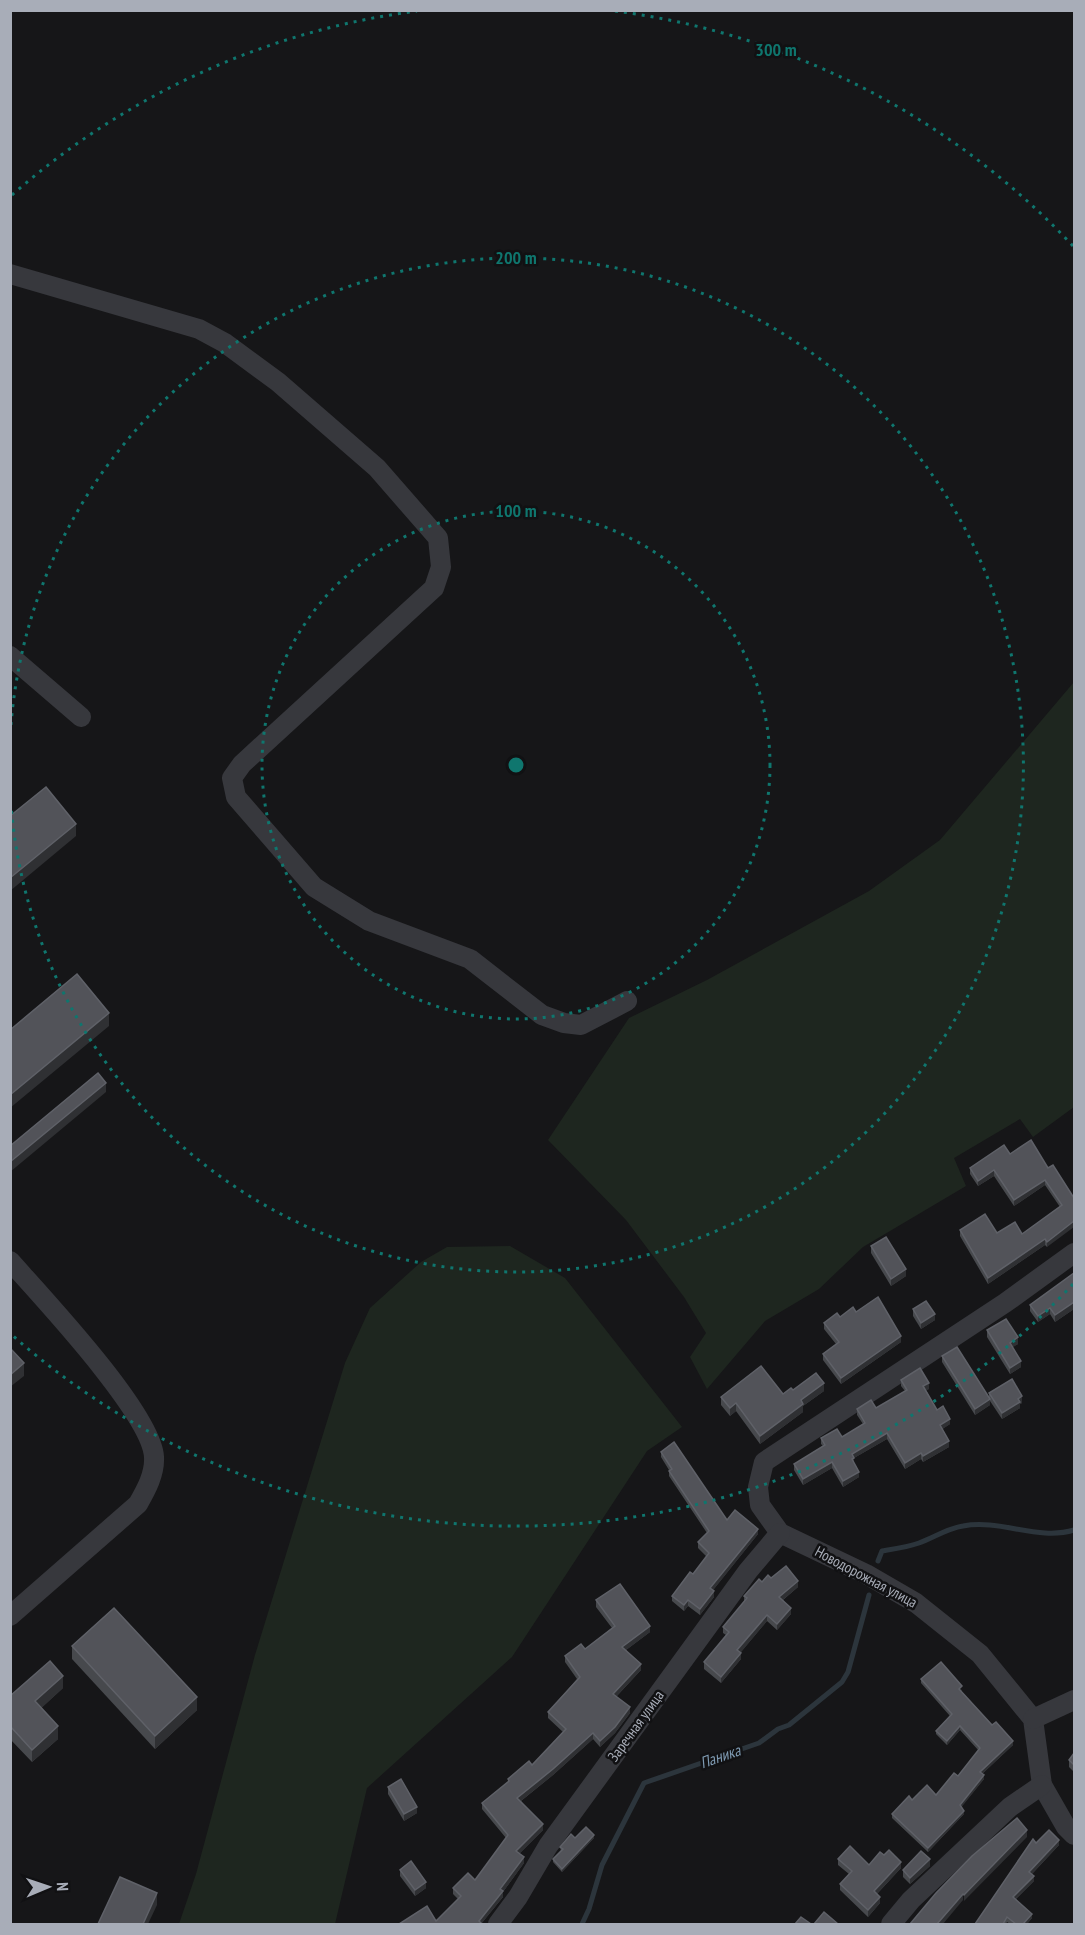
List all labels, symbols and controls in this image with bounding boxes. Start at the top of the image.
text: 300 m [755,38,797,61]
text: 200 m [495,246,537,269]
text: 100 m [495,499,537,522]
centre of rings [506,755,526,775]
street label: Новодорожная улица [812,1542,921,1612]
street label: Заречная улица [603,1686,668,1765]
water label: Паника [697,1739,744,1772]
north arrow [18,1857,78,1917]
text: N [53,1882,73,1891]

